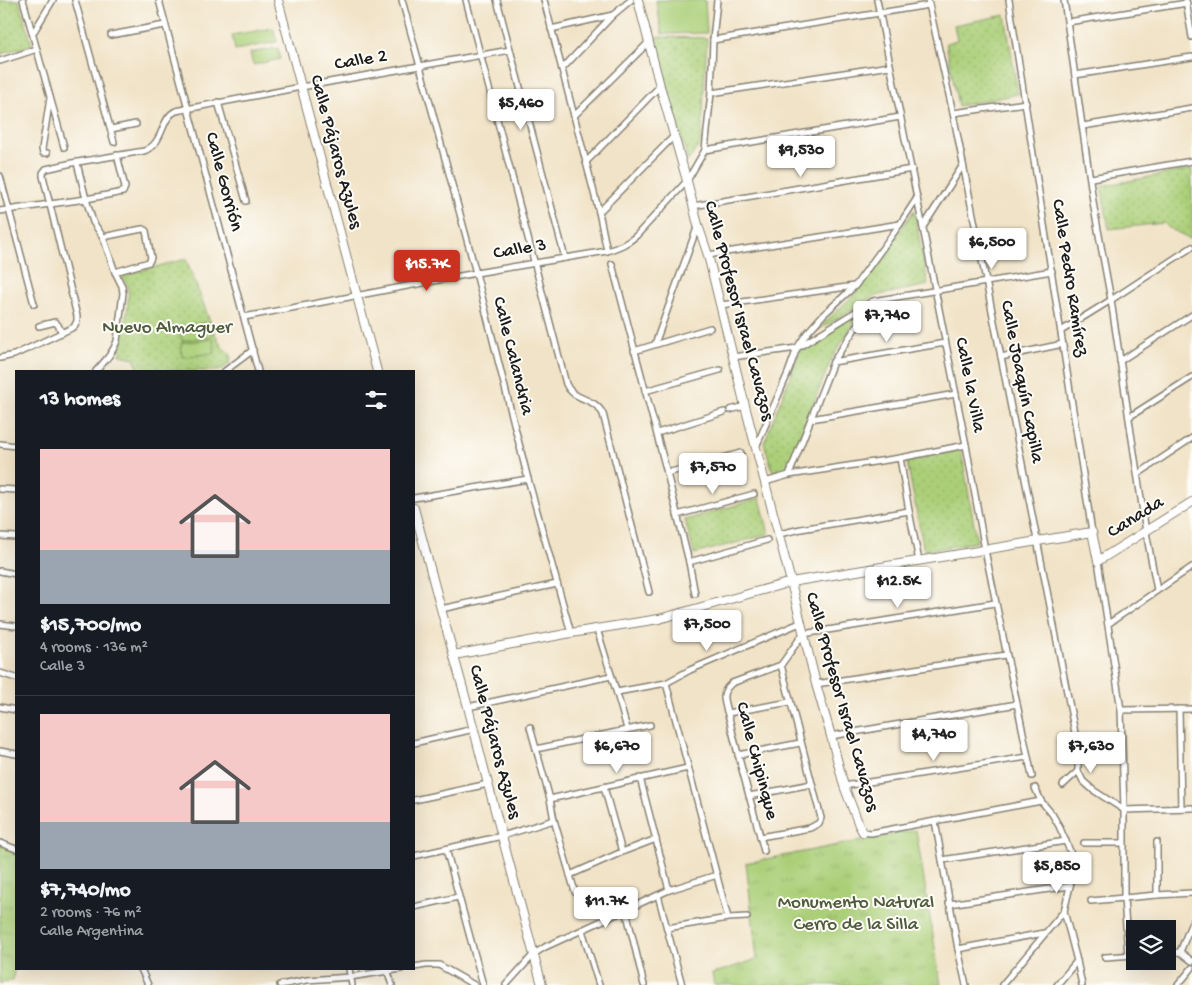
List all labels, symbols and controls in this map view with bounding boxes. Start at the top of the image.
street label: Calle 2 [333,45,389,77]
street label: Calle Pájaros Azules [303,73,367,232]
pin: $5,460 [480,88,562,131]
text: $5,460 [498,95,544,114]
street label: Calle Gorrión [199,130,247,234]
pin: $9,530 [760,136,842,178]
text: $9,530 [778,142,824,161]
street label: Calle Pedro Ramírez [1045,198,1093,359]
street label: Calle Profesor Israel Cavazos [698,199,779,424]
pin: $6,500 [951,228,1033,270]
street label: Calle 3 [492,234,548,266]
text: $6,500 [969,234,1015,253]
pin: $15.7K [386,250,468,292]
text: $15.7K [405,256,449,275]
street label: Calle Calandria [486,295,538,419]
street label: Calle Joaquín Capilla [994,299,1048,467]
pin: $7,740 [846,300,928,343]
text: $7,740 [864,307,910,326]
park label: Nuevo Almaguer [102,317,234,340]
street label: Calle la Villa [949,336,990,436]
icon: filters [362,386,390,414]
text: 13 homes [40,388,120,413]
pin: $7,570 [672,452,754,495]
text: $7,570 [690,459,736,478]
icon: home [170,481,260,571]
street label: Canada [1104,491,1170,544]
pin: $12.5K [857,566,939,609]
text: $12.5K [876,573,920,592]
street label: Calle Profesor Israel Cavazos [799,590,884,815]
pin: $7,500 [666,610,748,652]
text: $15,700/mo [40,614,141,639]
text: $7,500 [683,616,731,635]
text: 4 rooms · 136 m² [40,639,148,658]
text: Calle 3 [40,658,85,677]
street label: Calle Pájaros Azules [462,663,526,822]
street label: Calle Chipinque [729,700,783,822]
pin: $4,740 [893,720,975,762]
text: $4,740 [912,726,956,745]
pin: $6,670 [576,732,658,774]
pin: $7,630 [1050,732,1132,774]
text: $6,670 [594,738,640,757]
text: $7,630 [1068,738,1114,757]
icon: home [170,747,260,837]
pin: $5,850 [1016,852,1098,894]
text: $5,850 [1034,858,1080,877]
text: $7,740/mo [40,879,131,904]
pin: $11.7K [565,886,647,929]
park label: Monumento Natural Cerro de la Silla [778,892,934,937]
text: $11.7K [585,893,627,912]
text: 2 rooms · 76 m² [40,904,142,923]
map controls [1126,920,1176,970]
button: layers [1126,920,1176,970]
text: Calle Argentina [40,923,143,942]

